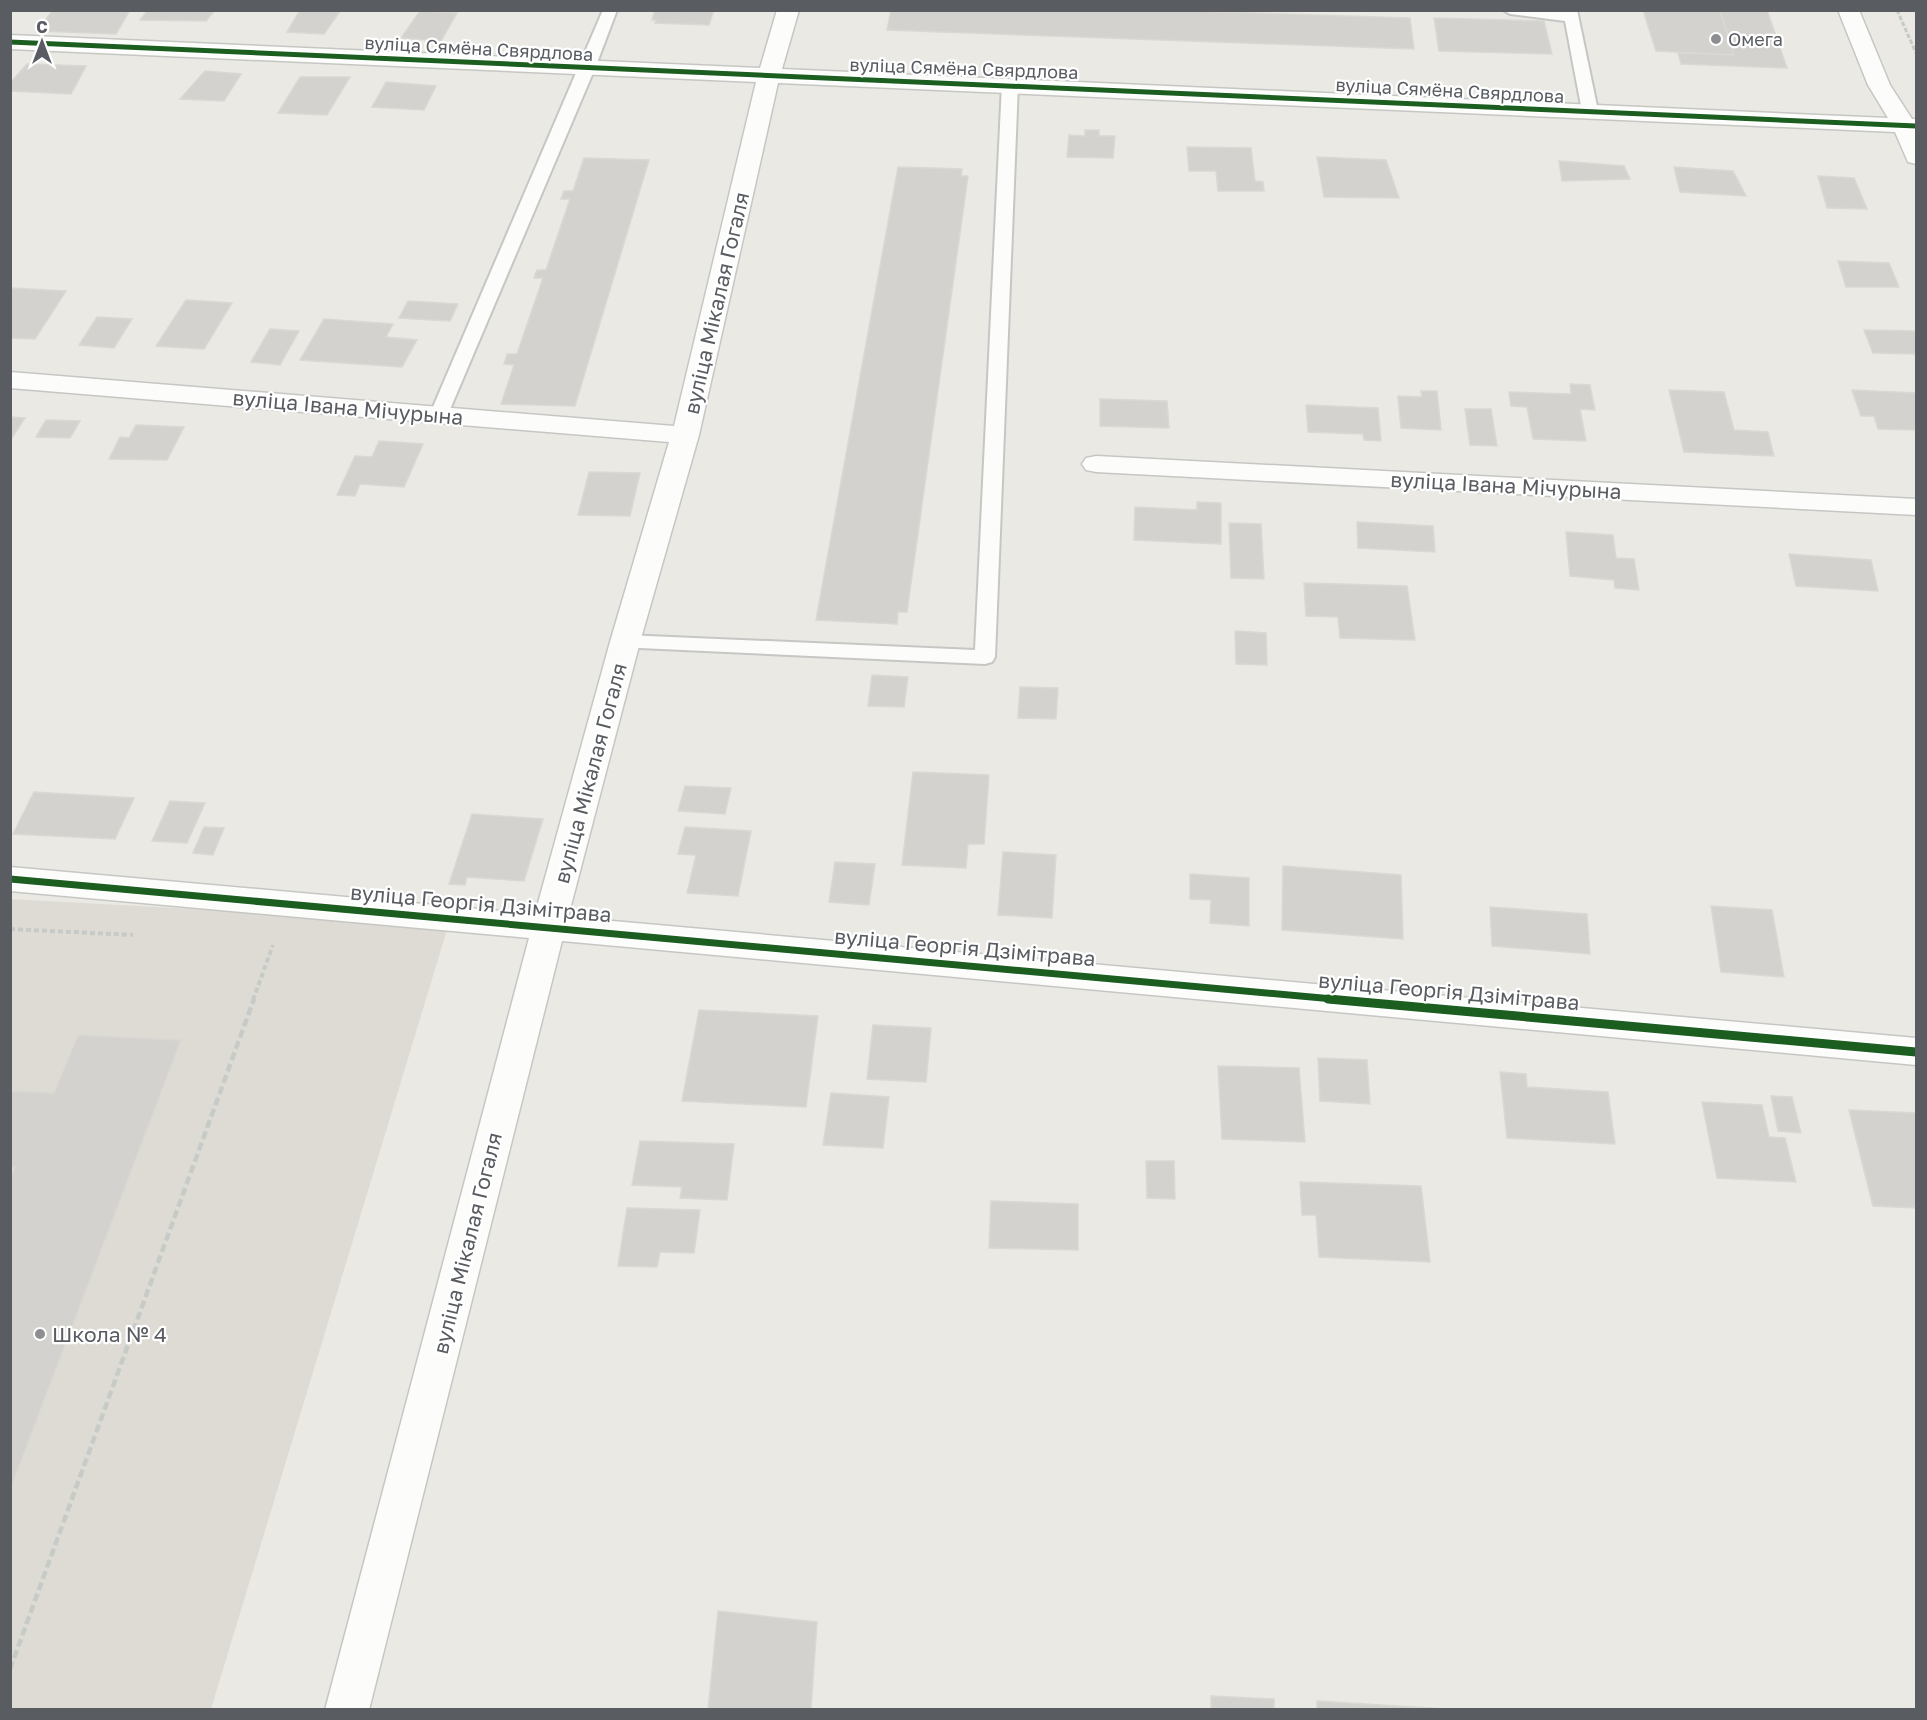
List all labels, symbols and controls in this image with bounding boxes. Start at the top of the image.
north arrow [12,12,72,72]
text: С [36,17,48,37]
place label: Омега [1728,28,1783,50]
street label: вуліца Сямёна Свярдлова [364,31,594,65]
marker: Омега [1709,32,1723,46]
street label: вуліца Сямёна Свярдлова [849,53,1079,83]
street label: вуліца Сямёна Свярдлова [1335,73,1565,107]
street label: вуліца Мікалая Гогаля [678,189,754,417]
street label: вуліца Івана Мічурына [232,384,464,430]
street label: вуліца Івана Мічурына [1390,466,1622,504]
street label: вуліца Мікалая Гогаля [548,660,632,886]
street label: вуліца Георгія Дзімітрава [349,879,613,927]
street label: вуліца Георгія Дзімітрава [833,923,1097,971]
street label: вуліца Георгія Дзімітрава [1317,967,1581,1015]
street label: вуліца Мікалая Гогаля [427,1130,507,1356]
place label: Школа № 4 [52,1321,167,1347]
marker: Школа № 4 [33,1327,47,1341]

